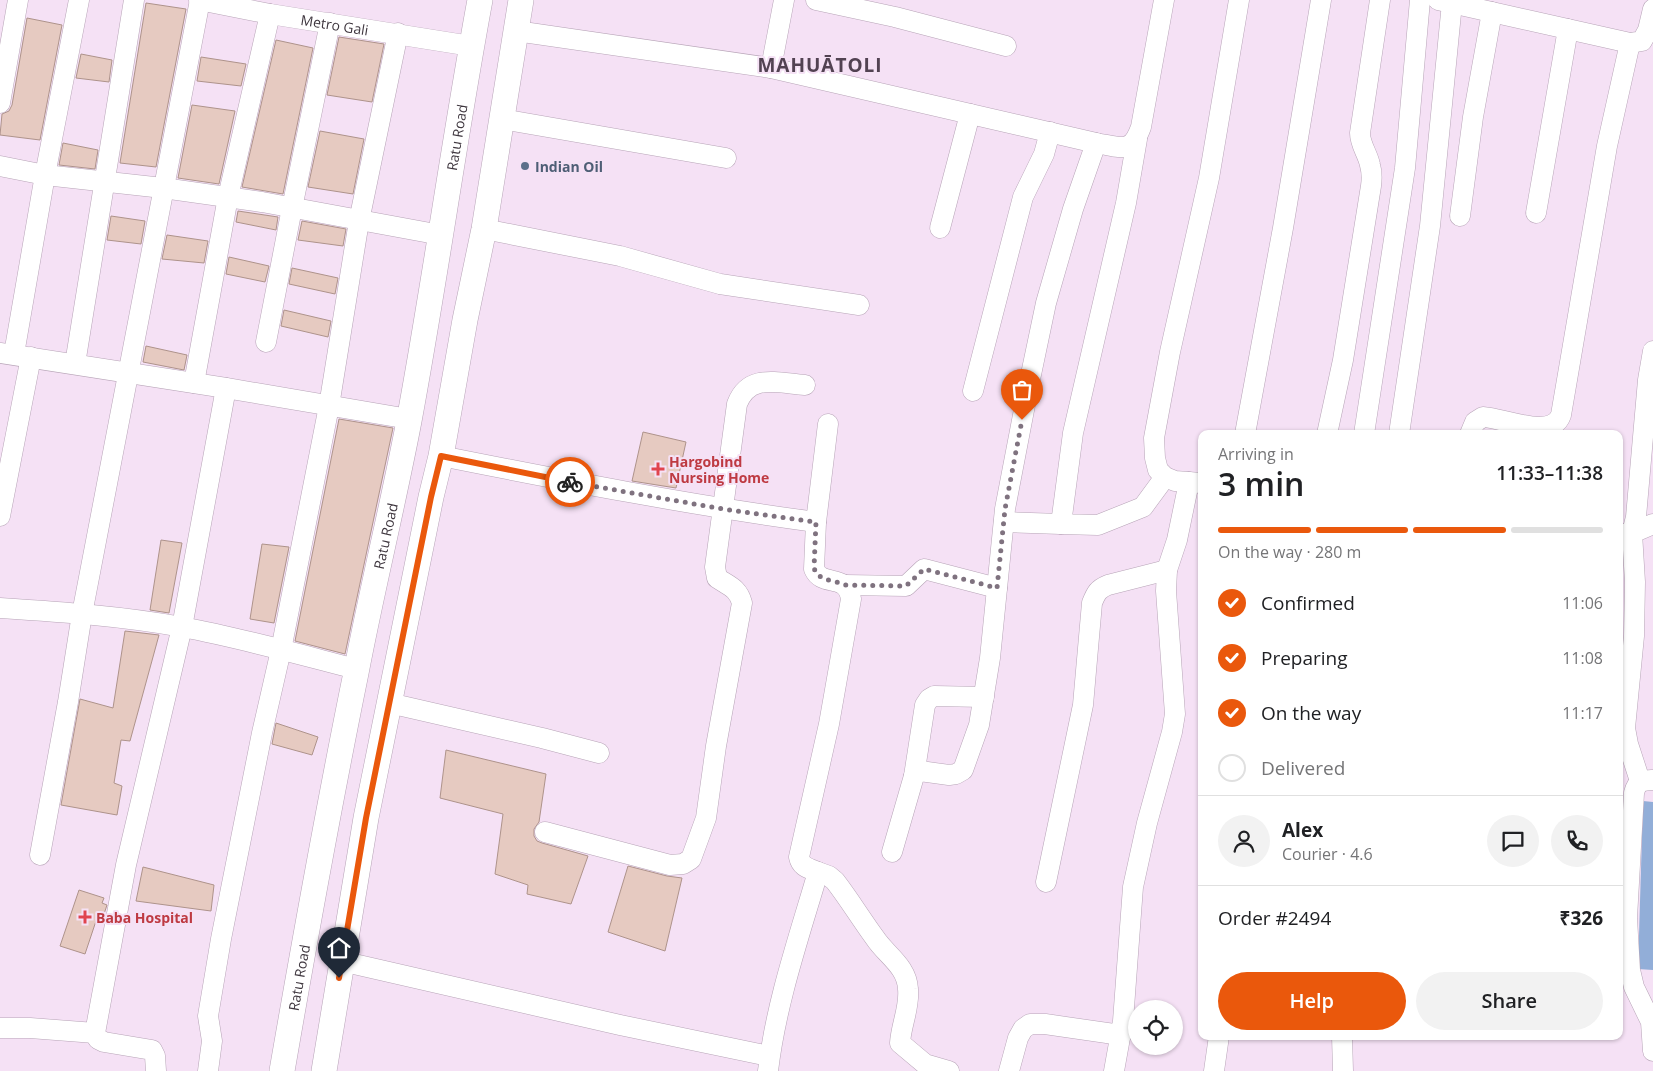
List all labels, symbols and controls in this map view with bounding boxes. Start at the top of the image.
street label: Metro Gali [300,10,370,39]
district label: MAHUĀTOLI [757,52,883,78]
street label: Ratu Road [442,103,471,172]
place label: Indian Oil [535,157,603,176]
marker: Indian Oil [519,160,531,172]
pin [1001,369,1043,420]
icon: bag [1008,376,1036,404]
text: Arriving in [1218,443,1294,465]
place label: Hargobind Nursing Home [669,452,769,487]
courier [545,457,595,507]
text: 11:33–11:38 [1496,460,1603,486]
marker: Hargobind Nursing Home [651,462,665,476]
text: 3 min [1218,462,1304,505]
icon: bike [556,468,584,496]
street label: Ratu Road [368,501,401,571]
text: On the way · 280 m [1218,541,1361,563]
icon: check [1218,589,1246,617]
text: Confirmed [1261,590,1355,616]
text: 11:06 [1562,592,1603,614]
icon: check [1218,644,1246,672]
text: Preparing [1261,645,1348,671]
text: 11:08 [1562,647,1603,669]
icon: check [1218,699,1246,727]
text: On the way [1261,700,1361,726]
text: 11:17 [1562,702,1603,724]
text: Delivered [1261,755,1345,781]
button: person [1218,815,1270,867]
button: chat [1487,815,1539,867]
button: phone [1551,815,1603,867]
text: Alex [1282,817,1323,843]
text: Courier · 4.6 [1282,843,1373,865]
text: Order #2494 [1218,905,1331,931]
text: ₹326 [1560,905,1603,931]
place label: Baba Hospital [96,908,193,927]
marker: Baba Hospital [78,910,92,924]
pin [318,927,360,978]
icon: home [325,934,353,962]
street label: Ratu Road [283,943,314,1012]
button: Help [1218,972,1406,1030]
button: Share [1416,972,1603,1030]
map controls [1128,1000,1183,1055]
button: locate [1128,1000,1183,1055]

